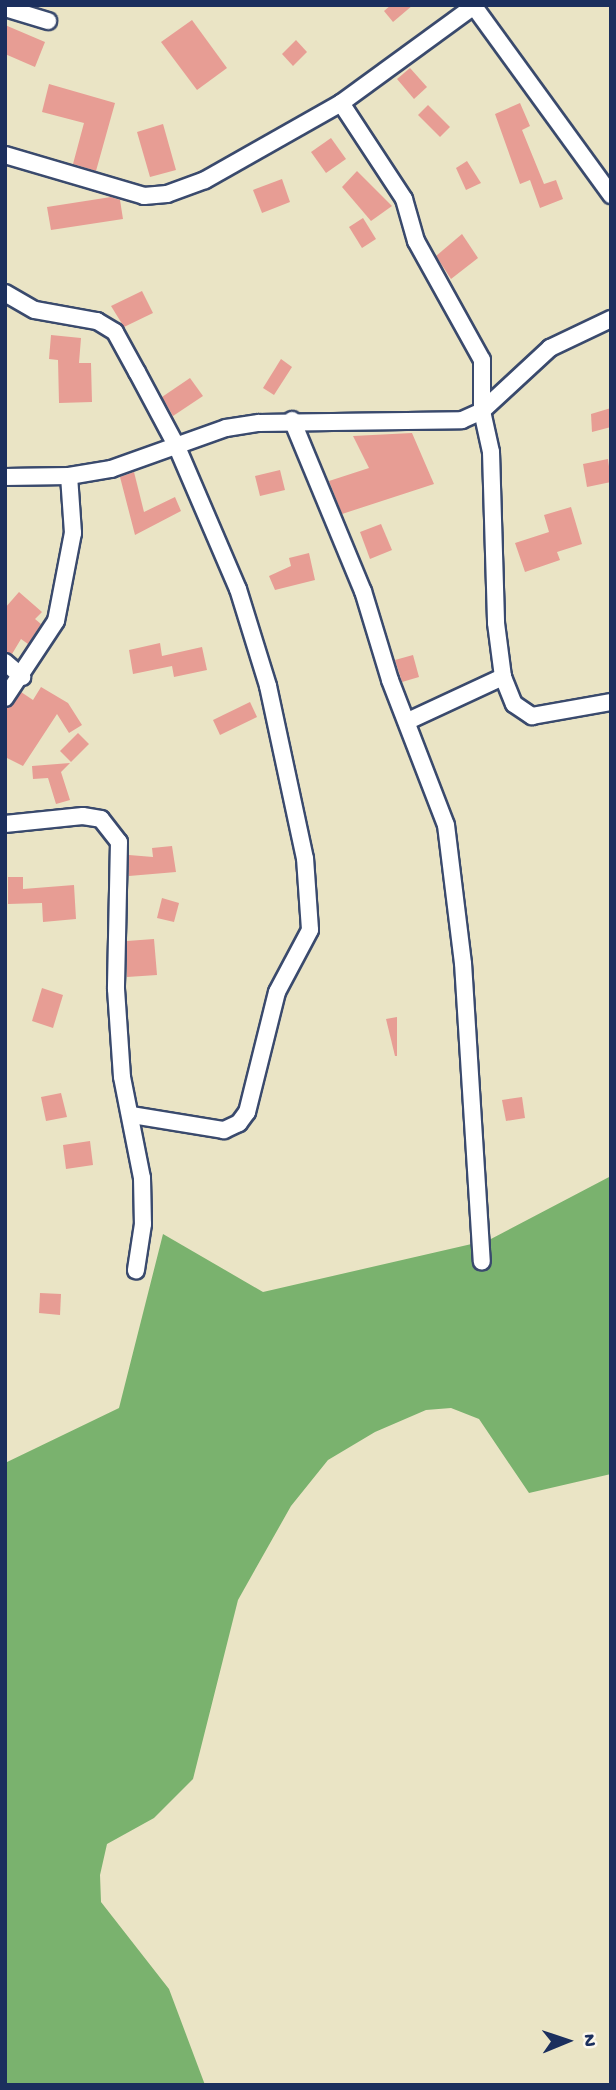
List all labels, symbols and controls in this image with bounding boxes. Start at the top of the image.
north arrow [532,2006,602,2076]
text: N [577,2034,600,2047]

